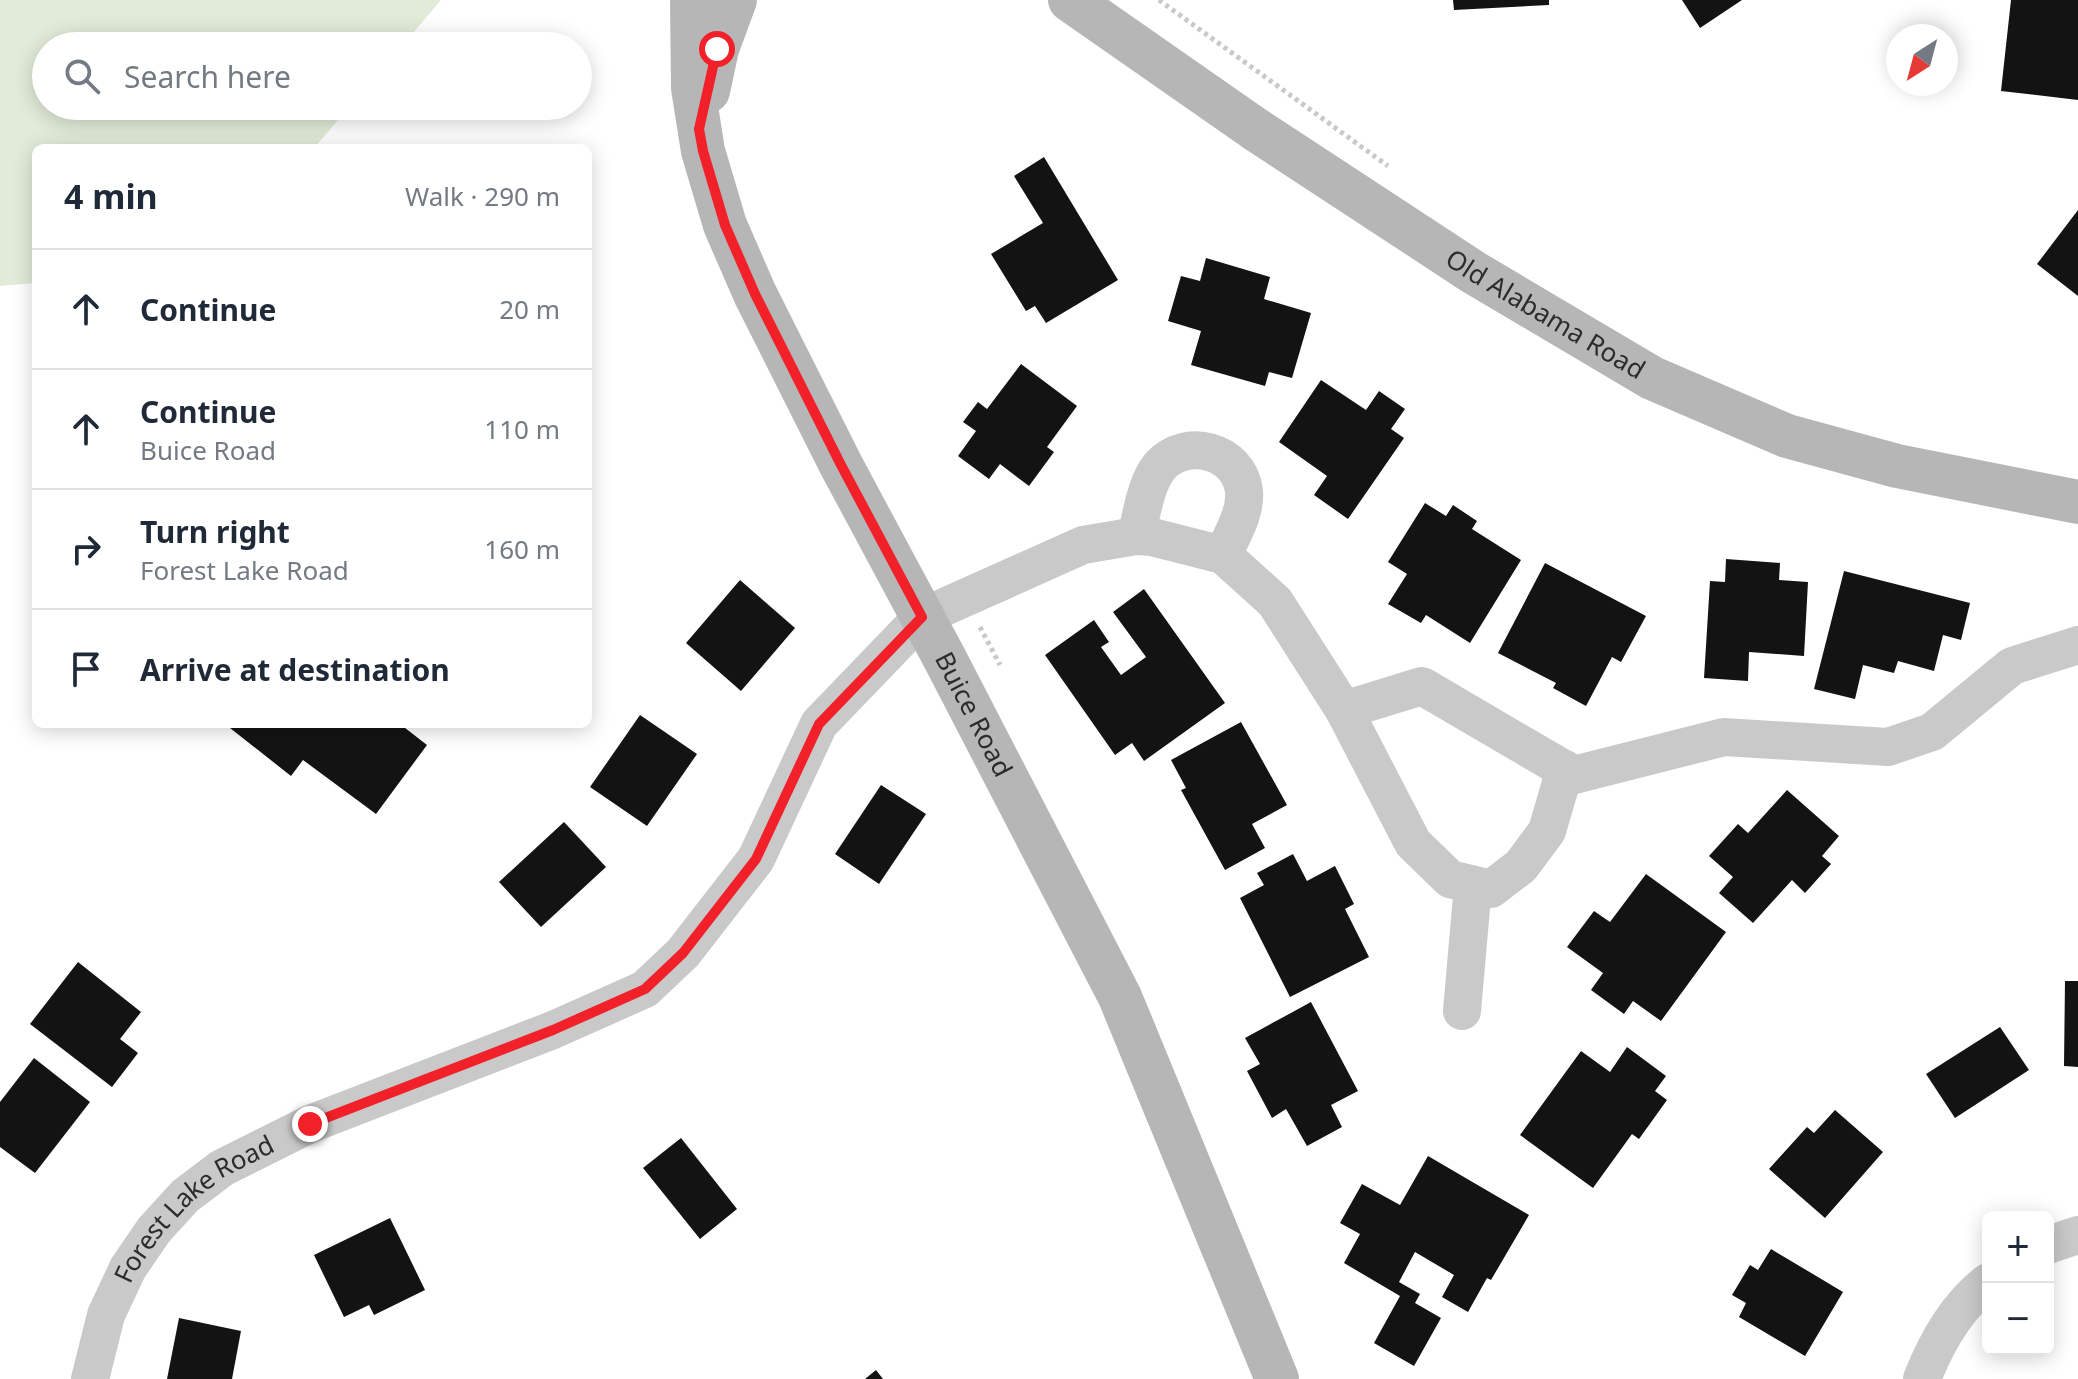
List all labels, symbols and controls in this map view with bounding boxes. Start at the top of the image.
north arrow [1886,24,1958,96]
route start [699,31,735,67]
search box [32,32,592,120]
icon: search [60,54,104,98]
text: Search here [124,56,291,97]
text: 4 min [64,173,158,219]
text: Walk · 290 m [405,178,560,214]
street label: Old Alabama Road [1439,240,1652,387]
icon: ahead [64,287,108,331]
text: Continue [140,289,276,330]
text: 20 m [499,291,560,327]
text: Continue [140,391,276,432]
icon: ahead [64,407,108,451]
text: 110 m [484,411,560,447]
text: Buice Road [140,432,276,468]
text: Turn right [140,511,290,552]
icon: right [64,527,108,571]
text: 160 m [484,531,560,567]
text: Forest Lake Road [140,552,349,588]
street label: Buice Road [927,645,1022,783]
icon: arrive [64,647,108,691]
text: Arrive at destination [140,649,450,690]
route end [292,1106,328,1142]
street label: Forest Lake Road [105,1126,280,1288]
map controls [1982,1211,2054,1355]
button: + [1982,1211,2054,1283]
button: − [1982,1283,2054,1355]

